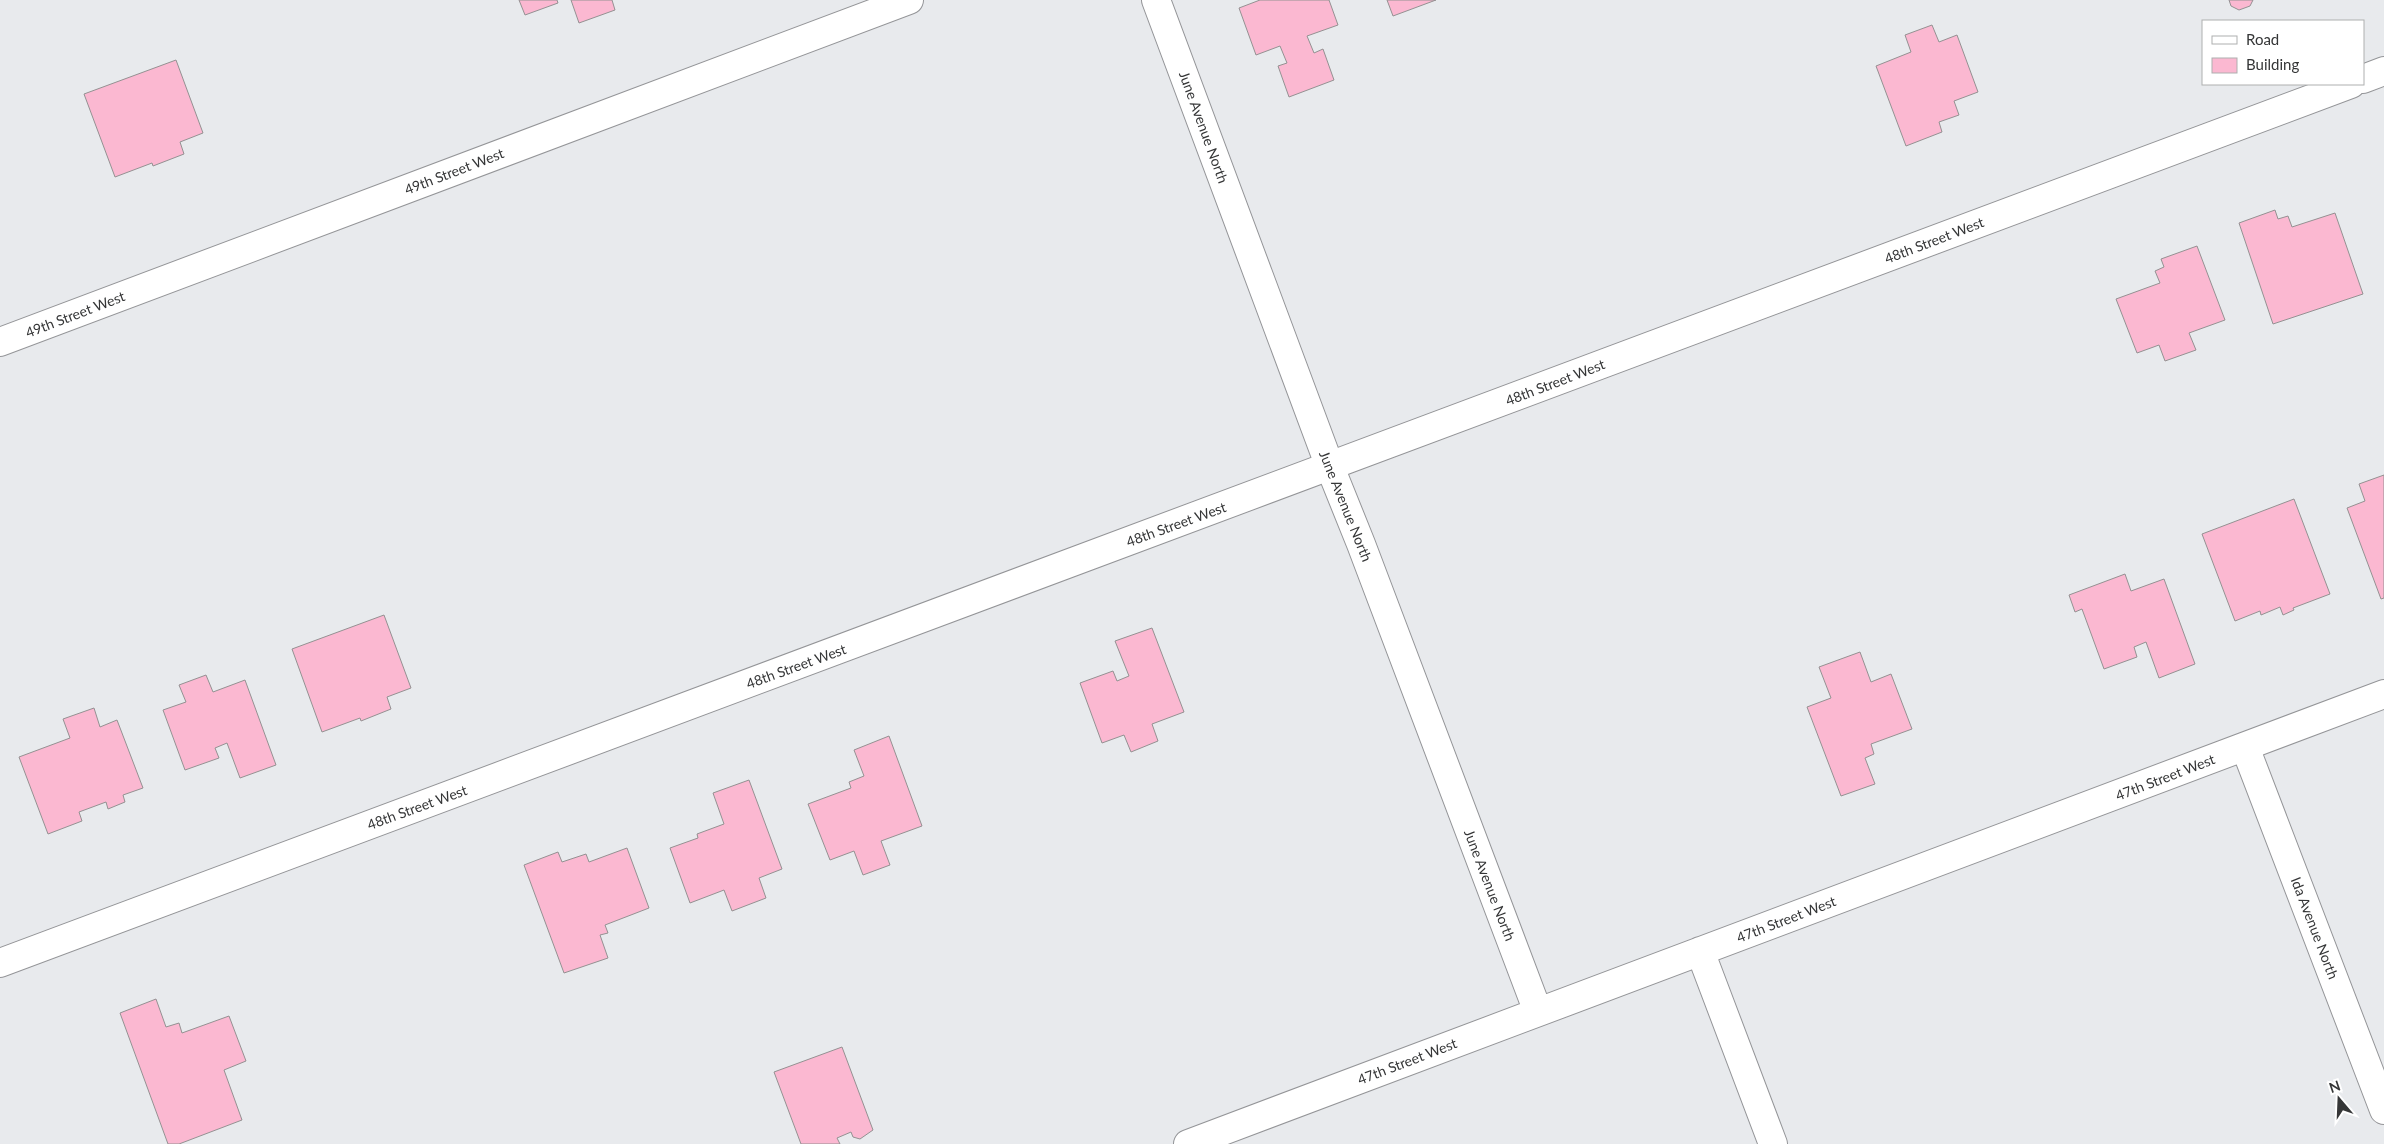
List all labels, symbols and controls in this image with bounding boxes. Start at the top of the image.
legend [2202,20,2364,85]
text: Road [2246,30,2279,48]
text: Building [2246,55,2299,73]
street label: June Avenue North [1176,69,1232,185]
street label: 49th Street West [402,144,506,198]
street label: 48th Street West [1882,213,1986,267]
street label: 49th Street West [23,287,127,341]
street label: 48th Street West [1503,355,1607,409]
street label: June Avenue North [1316,448,1376,564]
street label: 48th Street West [1124,498,1228,550]
street label: 48th Street West [744,640,848,692]
street label: 47th Street West [2113,750,2217,804]
street label: 48th Street West [365,781,469,833]
street label: June Avenue North [1461,827,1519,943]
street label: Ida Avenue North [2288,875,2342,981]
street label: 47th Street West [1734,892,1838,946]
street label: 47th Street West [1355,1034,1459,1088]
north arrow [2314,1074,2364,1124]
text: N [2327,1076,2342,1096]

